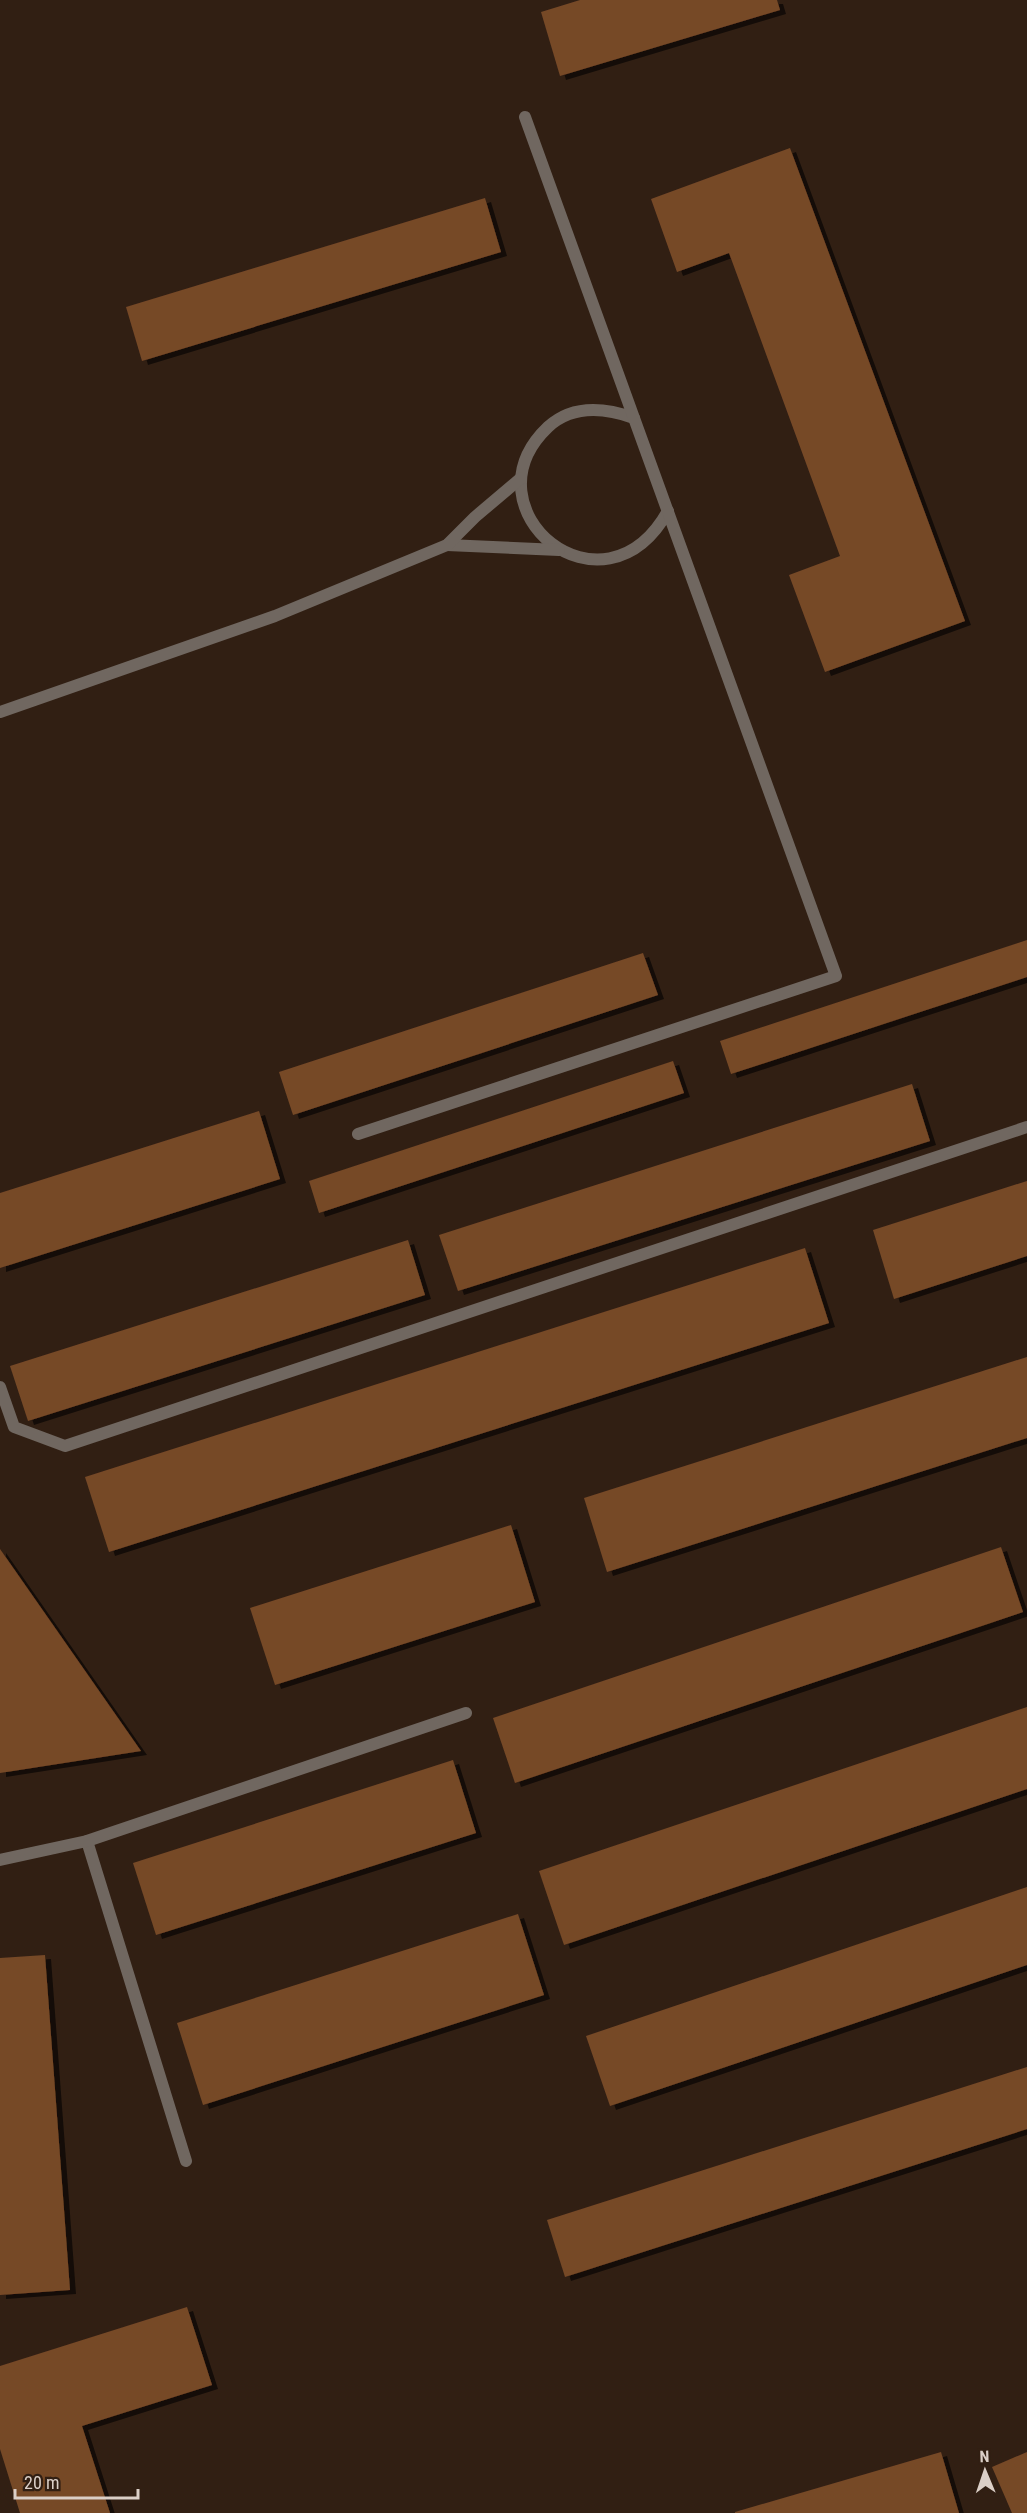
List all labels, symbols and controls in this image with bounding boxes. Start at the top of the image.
north arrow [955,2441,1015,2501]
text: N [979,2447,990,2466]
scale bar [15,2462,138,2500]
text: 20 m [24,2472,59,2493]

